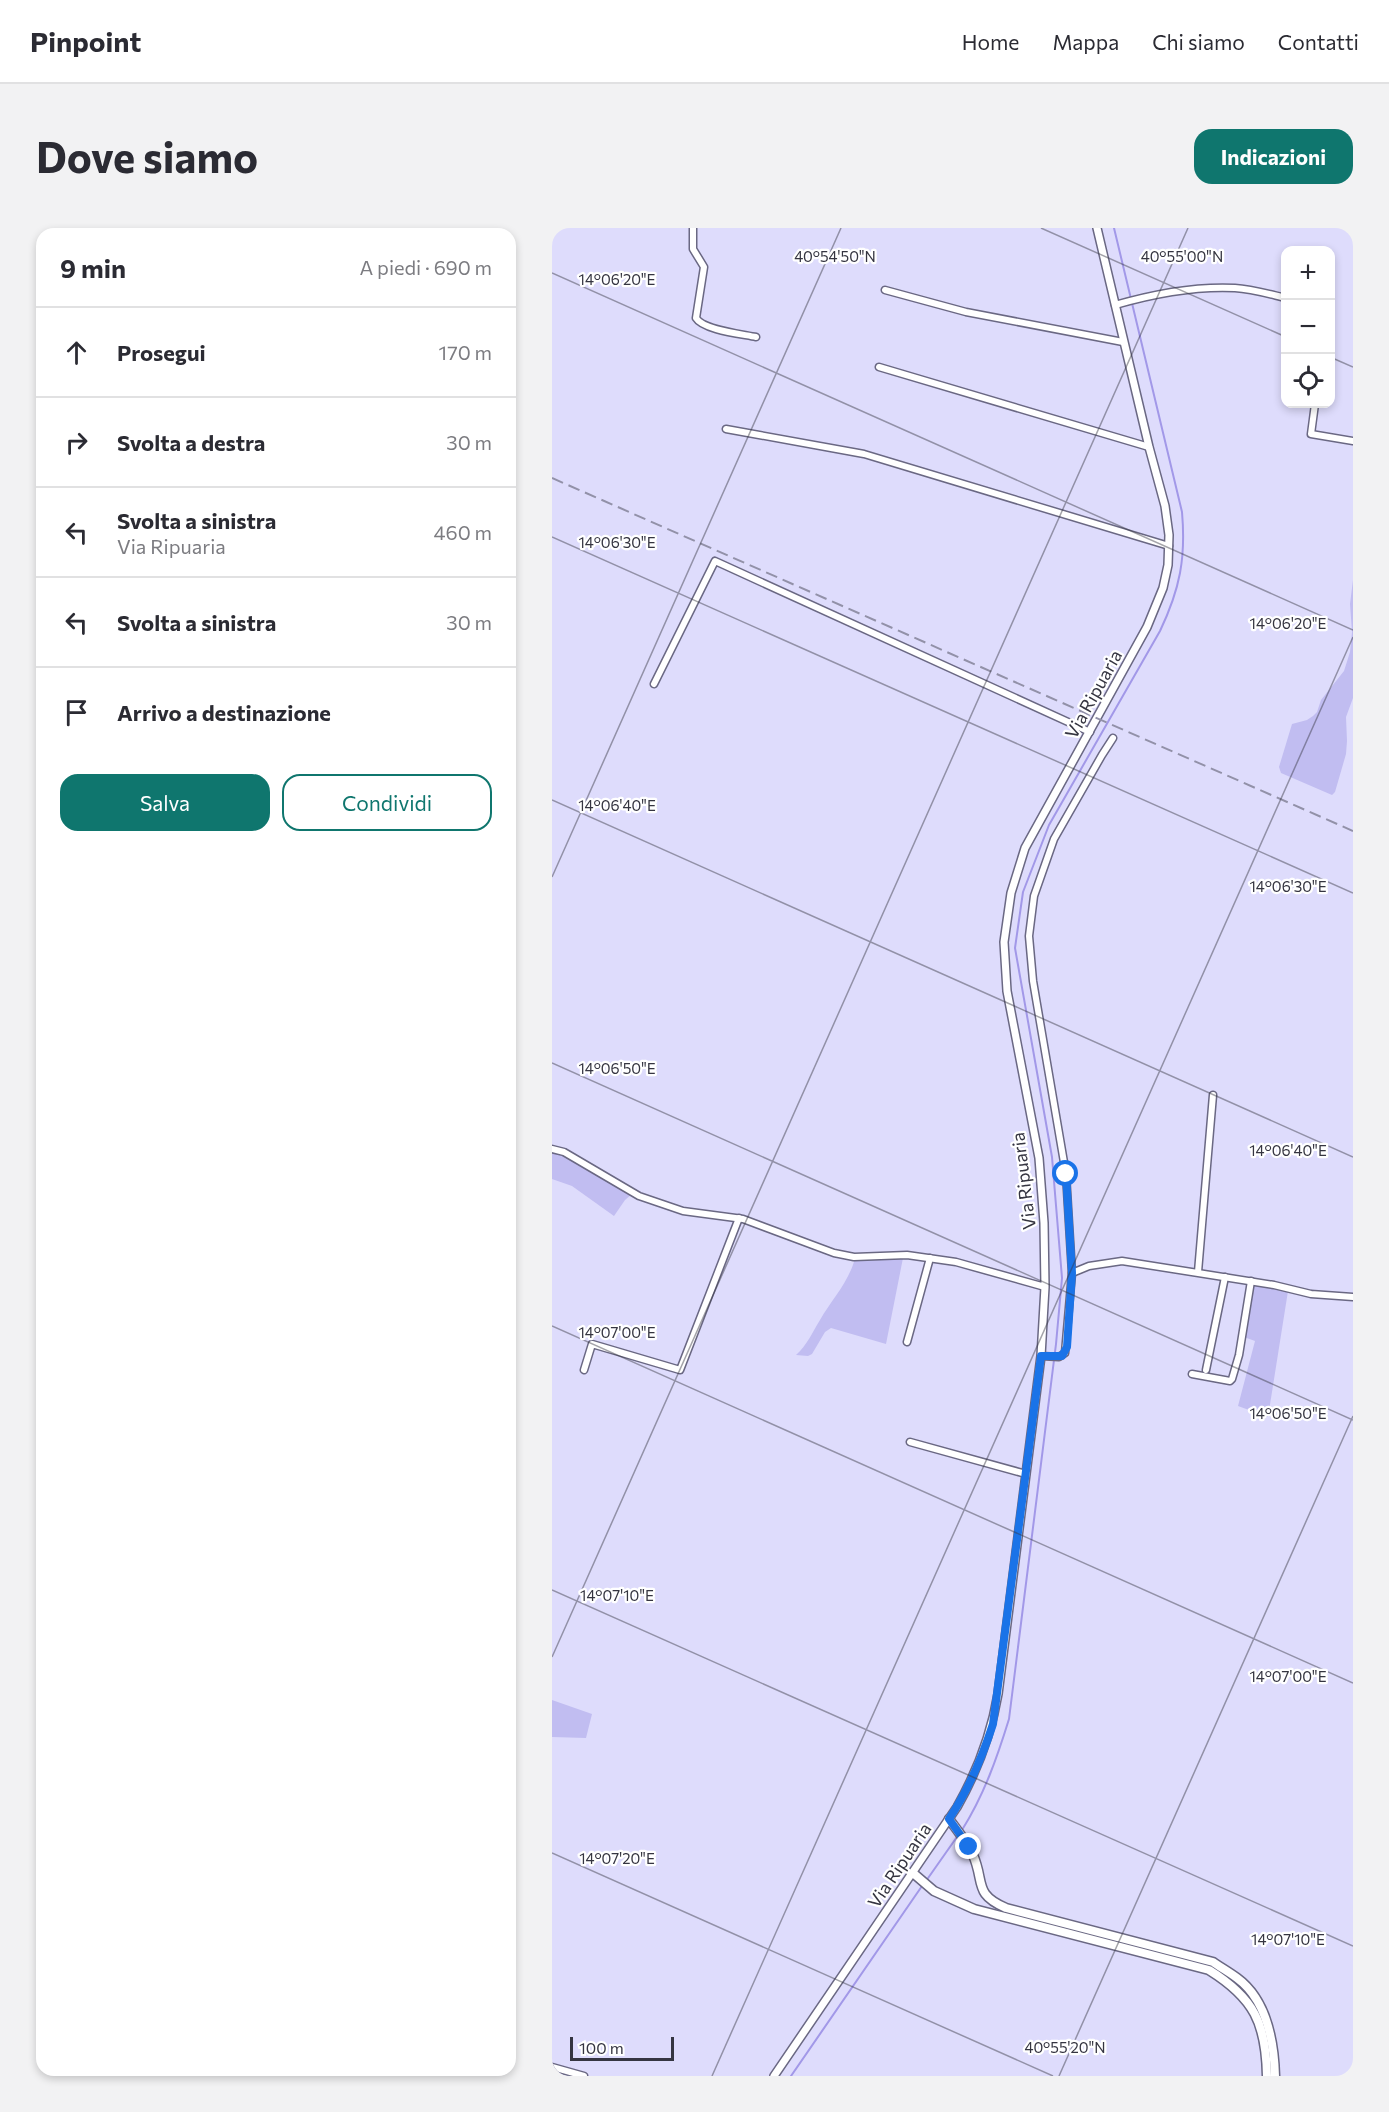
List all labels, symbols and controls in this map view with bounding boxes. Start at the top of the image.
text: Pinpoint [30,24,141,58]
text: Home [962,29,1019,54]
text: Mappa [1052,29,1119,54]
text: Chi siamo [1152,29,1245,54]
text: Contatti [1278,29,1359,54]
button: Indicazioni [1194,129,1353,184]
text: Dove siamo [36,130,258,182]
map controls [1281,246,1335,408]
button: + [1281,246,1335,300]
text: 40°54'50"N [794,247,876,265]
text: 40°55'00"N [1141,247,1223,265]
text: 9 min [60,252,126,283]
text: A piedi · 690 m [359,255,492,279]
text: 14°06'20"E [579,270,656,288]
button: − [1281,300,1335,354]
icon: ahead [60,336,93,369]
text: Prosegui [117,339,206,366]
text: 170 m [439,340,492,364]
button: locate [1281,354,1335,408]
icon: right [60,426,93,459]
text: Svolta a destra [117,429,265,456]
text: 30 m [446,430,492,454]
text: Svolta a sinistra [117,507,276,534]
icon: left [60,516,93,549]
text: 460 m [434,520,492,544]
text: 14°06'30"E [578,533,656,551]
text: Via Ripuaria [117,534,226,558]
icon: left [60,606,93,639]
text: Svolta a sinistra [117,609,276,636]
text: 30 m [446,610,492,634]
text: 14°06'20"E [1250,614,1327,632]
street label: Via Ripuaria [1060,646,1126,742]
icon: arrive [60,696,93,729]
text: Arrivo a destinazione [117,699,331,726]
button: Salva [60,774,270,831]
button: Condividi [282,774,492,831]
text: 14°06'40"E [578,796,656,814]
text: 14°06'30"E [1249,877,1327,895]
text: 14°06'50"E [578,1059,656,1077]
street label: Via Ripuaria [1006,1131,1040,1231]
text: 14°06'40"E [1249,1141,1327,1159]
route start [1052,1160,1078,1186]
text: 14°07'00"E [578,1323,656,1341]
text: 14°06'50"E [1249,1404,1327,1422]
text: 14°07'10"E [580,1586,654,1604]
text: 14°07'00"E [1249,1667,1327,1685]
street label: Via Ripuaria [863,1818,935,1912]
route end [955,1833,981,1859]
text: 14°07'20"E [579,1849,655,1867]
text: 14°07'10"E [1251,1930,1325,1948]
scale bar [570,2034,674,2062]
text: 100 m [579,2038,624,2057]
text: 40°55'20"N [1024,2038,1106,2056]

